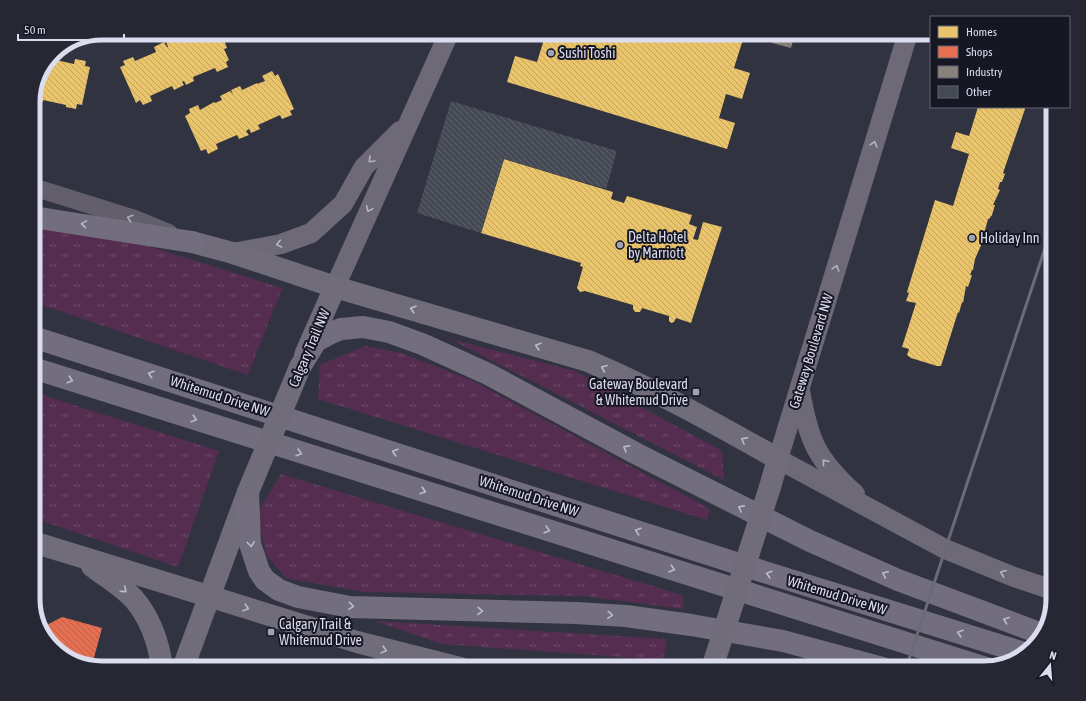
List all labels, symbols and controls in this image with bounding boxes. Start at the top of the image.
scale bar [18,16,124,42]
legend [930,16,1070,108]
text: 50 m [24,23,46,37]
text: Homes [966,25,997,39]
place label: Sushi Toshi [559,45,615,61]
text: Shops [966,45,992,59]
marker: Sushi Toshi [546,48,556,58]
text: Industry [966,65,1003,79]
text: Other [966,85,992,99]
one-way arrow [869,141,878,148]
one-way arrow [368,155,376,163]
one-way arrow [366,205,374,212]
one-way arrow [126,214,133,222]
one-way arrow [81,220,88,229]
place label: Delta Hotel by Marriott [628,229,687,261]
place label: Holiday Inn [980,230,1040,246]
marker: Holiday Inn [967,233,977,243]
one-way arrow [276,240,282,248]
marker: Delta Hotel by Marriott [615,240,625,250]
one-way arrow [831,265,840,272]
street label: Gateway Boulevard NW [786,291,836,410]
one-way arrow [410,305,417,314]
street label: Calgary Trail NW [285,306,333,389]
one-way arrow [535,342,542,351]
one-way arrow [600,364,607,372]
one-way arrow [148,370,155,379]
street label: Whitemud Drive NW [168,372,272,420]
one-way arrow [67,375,74,383]
place label: Gateway Boulevard & Whitemud Drive [589,376,688,408]
marker: Gateway Boulevard & Whitemud Drive [691,387,701,397]
one-way arrow [190,414,197,423]
one-way arrow [741,438,748,445]
one-way arrow [622,445,630,453]
one-way arrow [296,448,303,456]
one-way arrow [391,448,398,457]
one-way arrow [823,460,830,467]
street label: Whitemud Drive NW [477,472,581,520]
one-way arrow [420,486,427,495]
one-way arrow [738,505,745,512]
one-way arrow [544,525,551,534]
one-way arrow [635,528,642,536]
one-way arrow [246,541,255,547]
one-way arrow [668,564,675,573]
one-way arrow [766,570,773,579]
one-way arrow [999,570,1006,578]
one-way arrow [881,571,889,579]
street label: Whitemud Drive NW [785,572,890,618]
one-way arrow [119,586,126,593]
one-way arrow [348,602,354,611]
one-way arrow [243,603,250,612]
one-way arrow [477,606,483,615]
one-way arrow [607,610,613,619]
place label: Calgary Trail & Whitemud Drive [279,616,362,648]
one-way arrow [1003,616,1010,625]
marker: Calgary Trail & Whitemud Drive [266,627,276,637]
one-way arrow [957,629,964,638]
one-way arrow [380,645,387,654]
north arrow [1030,645,1070,685]
text: N [1048,649,1058,662]

